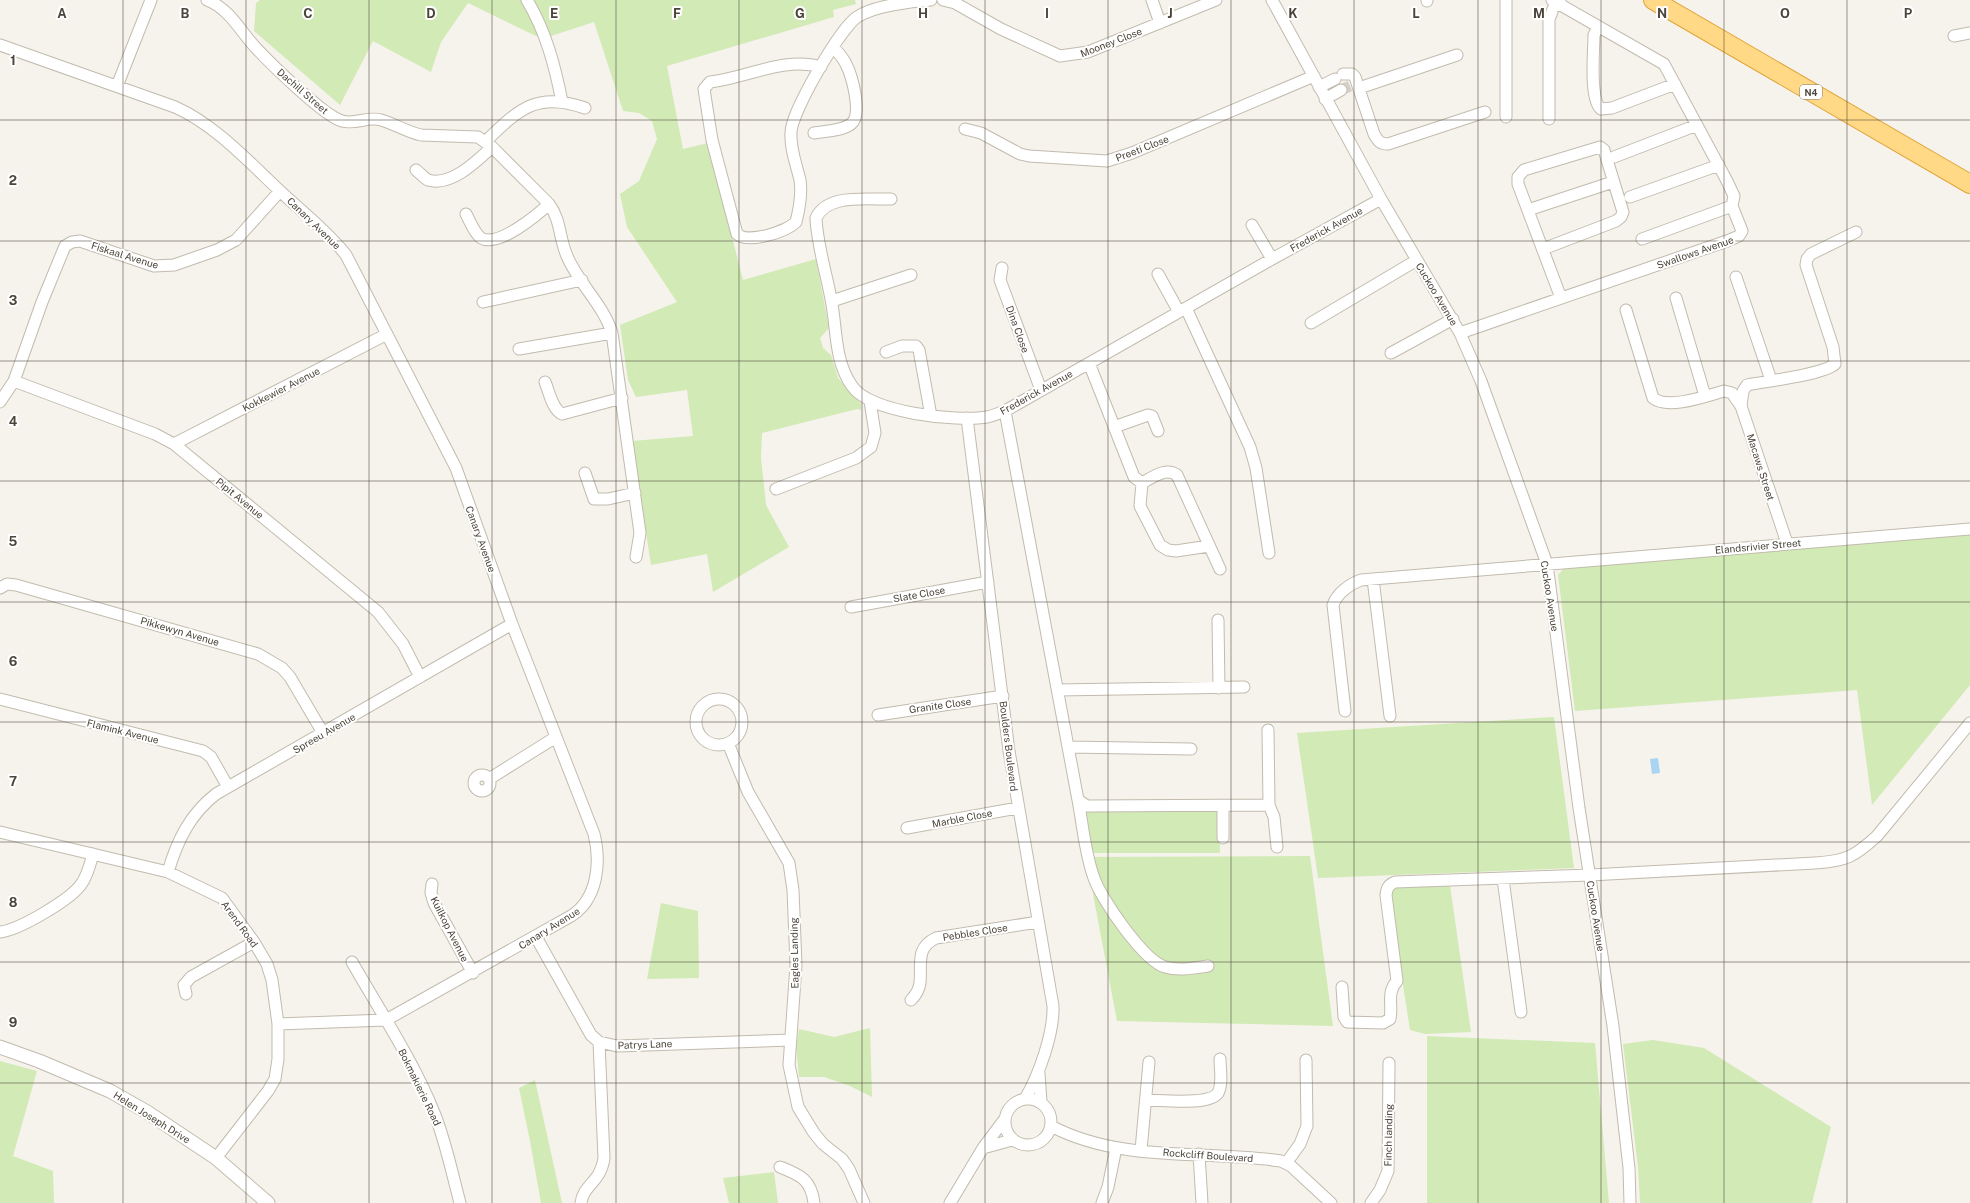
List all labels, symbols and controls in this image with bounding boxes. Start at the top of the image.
text: A [57,6,67,21]
text: B [181,6,190,21]
text: C [303,6,313,21]
text: D [426,6,436,21]
text: E [550,6,558,21]
text: F [673,6,681,21]
text: G [795,6,805,21]
text: H [918,6,928,21]
text: I [1045,6,1049,21]
text: J [1167,6,1173,21]
text: K [1288,6,1298,21]
text: L [1412,6,1420,21]
text: M [1533,6,1545,21]
text: N [1657,6,1667,21]
text: O [1780,6,1790,21]
text: P [1904,6,1913,21]
street label: Mooney Close [1078,25,1144,59]
text: 1 [10,53,16,68]
street label: Dachill Street [275,66,331,116]
road number: N4 [1800,85,1822,99]
street label: Preeti Close [1114,132,1171,164]
text: 2 [9,173,17,188]
street label: Canary Avenue [285,194,344,252]
street label: Frederick Avenue [1288,204,1365,254]
street label: Swallows Avenue [1655,233,1735,271]
street label: Fiskaal Avenue [90,239,160,271]
street label: Cuckoo Avenue [1413,260,1461,328]
text: 3 [9,293,18,308]
street label: Dina Close [1004,304,1032,354]
street label: Kokkewier Avenue [240,364,322,414]
street label: Frederick Avenue [998,367,1075,417]
text: 4 [9,414,18,429]
street label: Macaws Street [1745,432,1777,502]
street label: Pipit Avenue [214,475,267,521]
street label: Canary Avenue [463,504,499,574]
text: 5 [9,534,18,549]
street label: Elandsrivier Street [1714,536,1802,556]
street label: Cuckoo Avenue [1538,560,1562,633]
street label: Slate Close [892,583,946,604]
street label: Pikkewyn Avenue [139,614,221,648]
text: 6 [9,654,18,669]
street label: Granite Close [908,695,972,715]
street label: Boulders Boulevard [998,700,1020,792]
street label: Spreeu Avenue [291,710,358,756]
street label: Flamink Avenue [86,716,161,746]
text: 7 [9,774,17,789]
street label: Marble Close [931,806,993,830]
street label: Cuckoo Avenue [1584,880,1608,953]
street label: Kuilkop Avenue [428,894,472,964]
text: 8 [9,895,18,910]
street label: Arend Road [219,898,261,950]
street label: Canary Avenue [516,904,582,952]
street label: Eagles Landing [787,917,801,989]
street label: Pebbles Close [942,921,1009,943]
text: 9 [9,1015,17,1030]
street label: Patrys Lane [617,1037,673,1051]
street label: Bokmakierie Road [396,1047,444,1127]
street label: Helen Joseph Drive [111,1089,193,1146]
street label: Finch landing [1381,1104,1395,1166]
street label: Rockcliff Boulevard [1162,1146,1254,1164]

